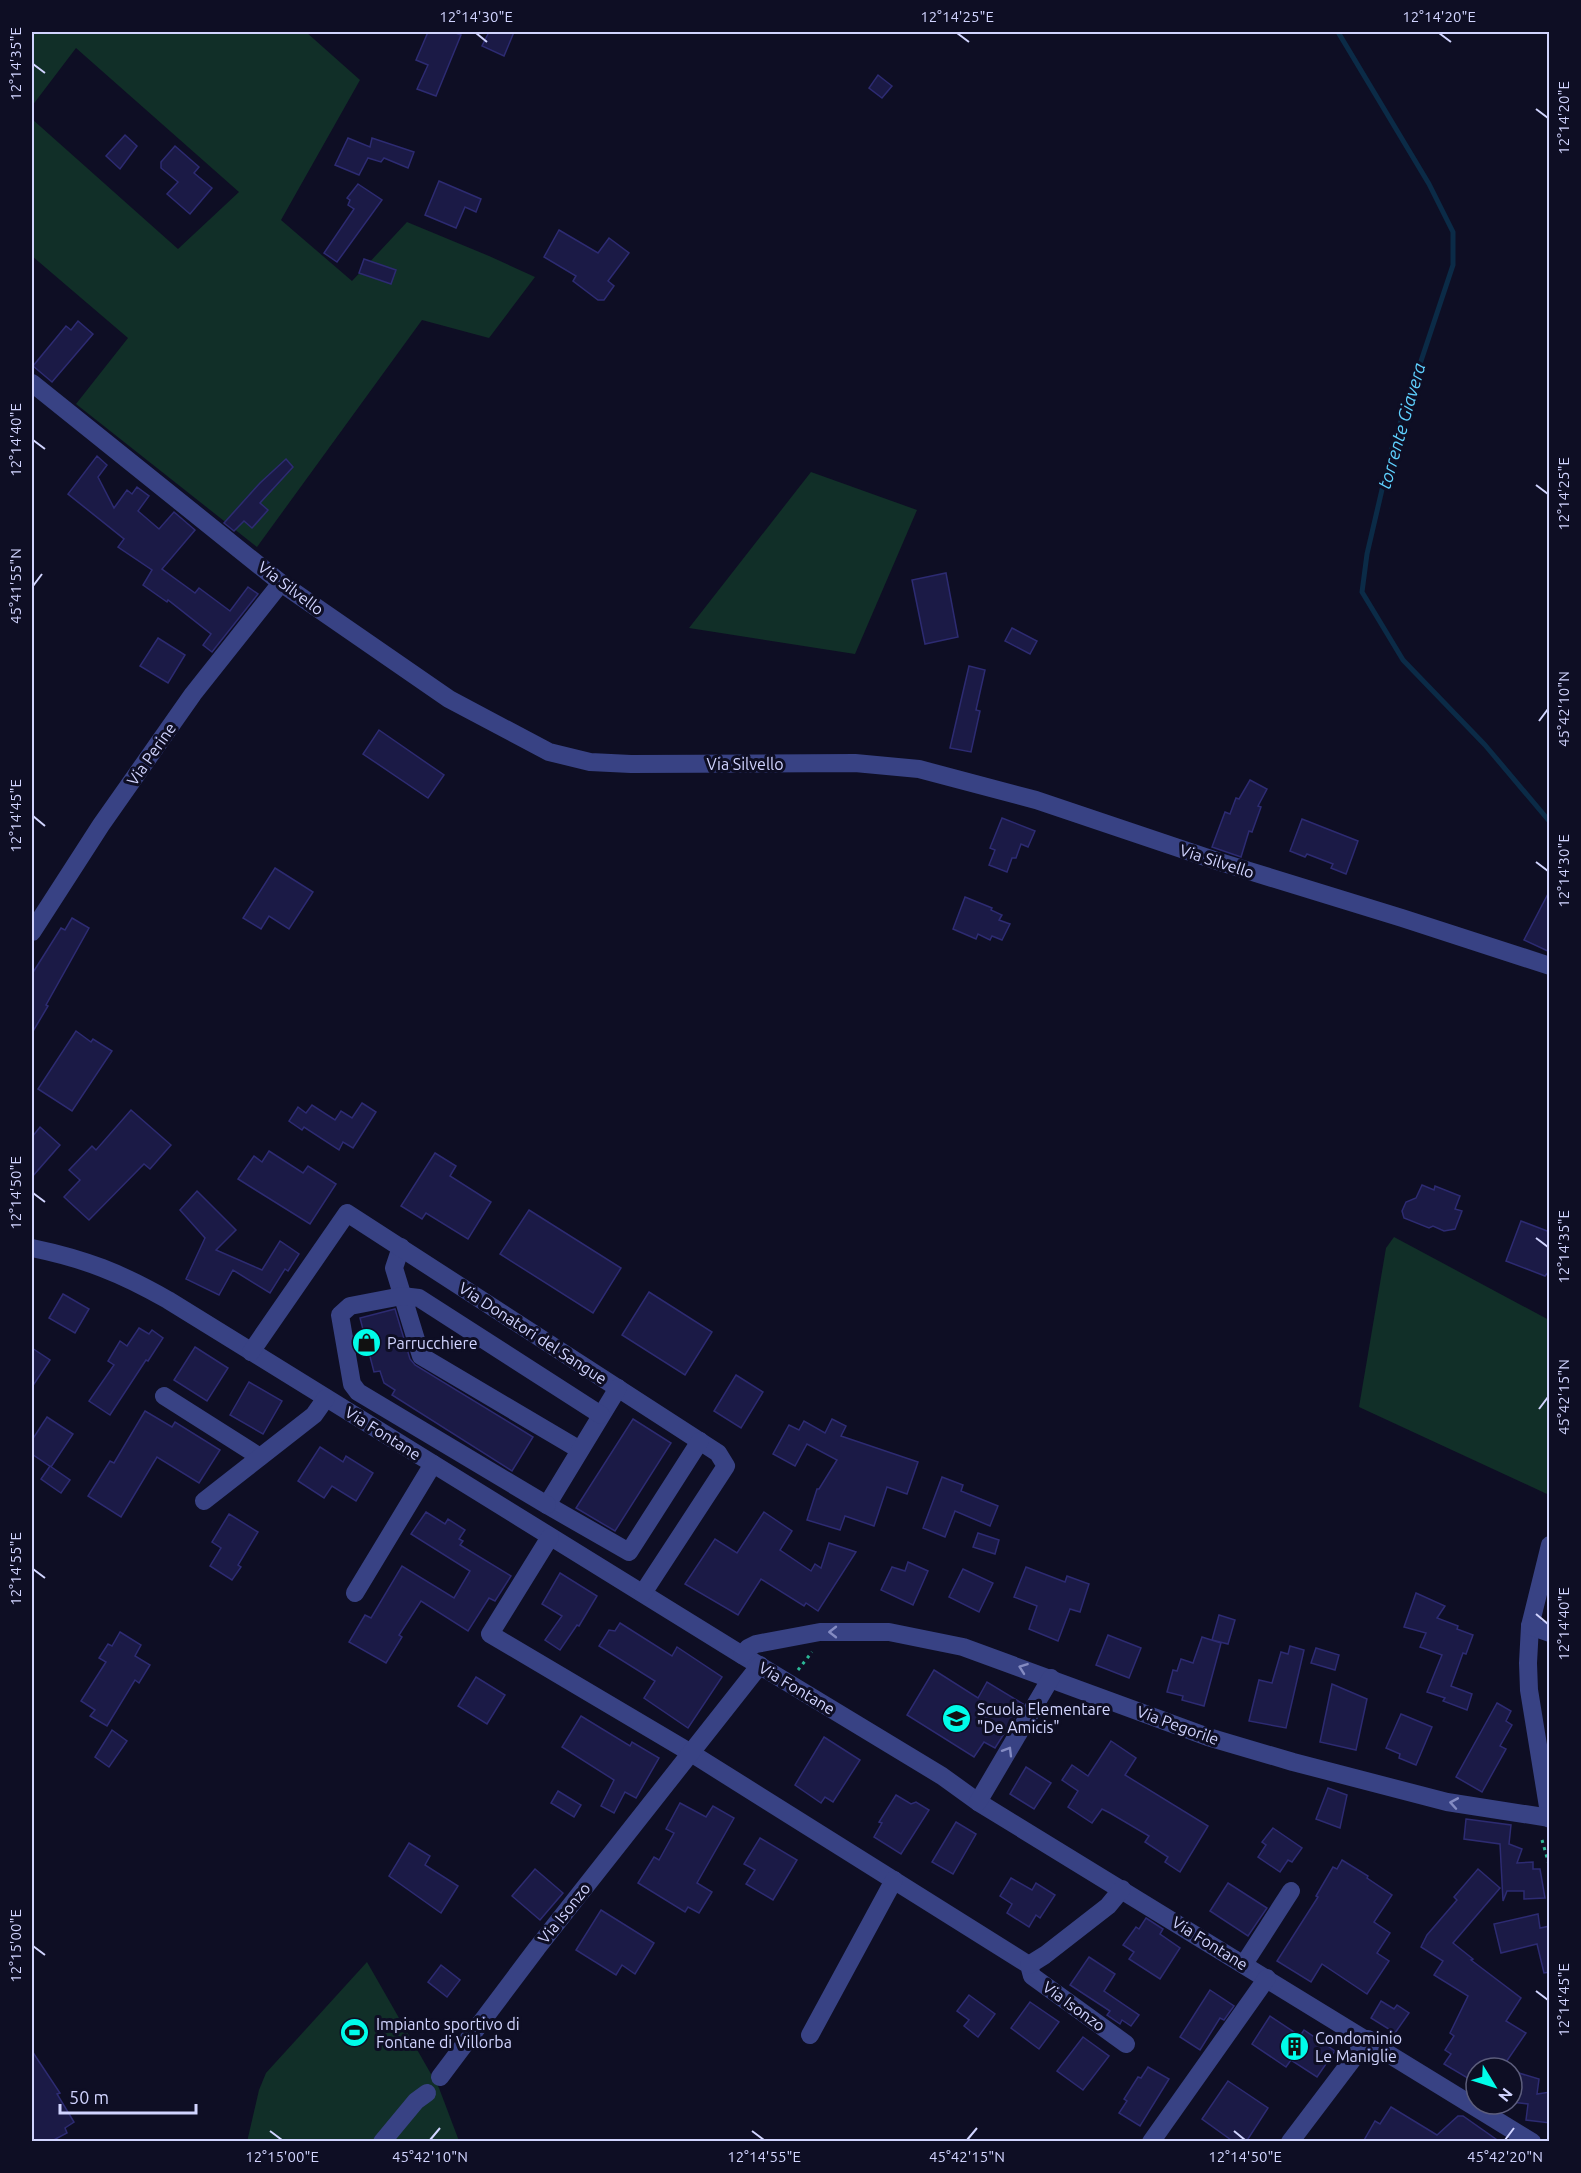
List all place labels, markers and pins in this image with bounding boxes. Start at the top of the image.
shop icon: Parrucchiere [350,1327,382,1359]
place label: Parrucchiere [387,1334,477,1352]
place label: Scuola Elementare "De Amicis" [977,1700,1111,1736]
school or university icon: Scuola Elementare "De Amicis" [940,1702,972,1734]
place label: Impianto sportivo di Fontane di Villorba [376,2015,520,2051]
sports icon: Impianto sportivo di Fontane di Villorba [339,2017,371,2049]
place label: Condominio Le Maniglie [1315,2029,1402,2065]
building icon: Condominio Le Maniglie [1278,2031,1310,2063]

